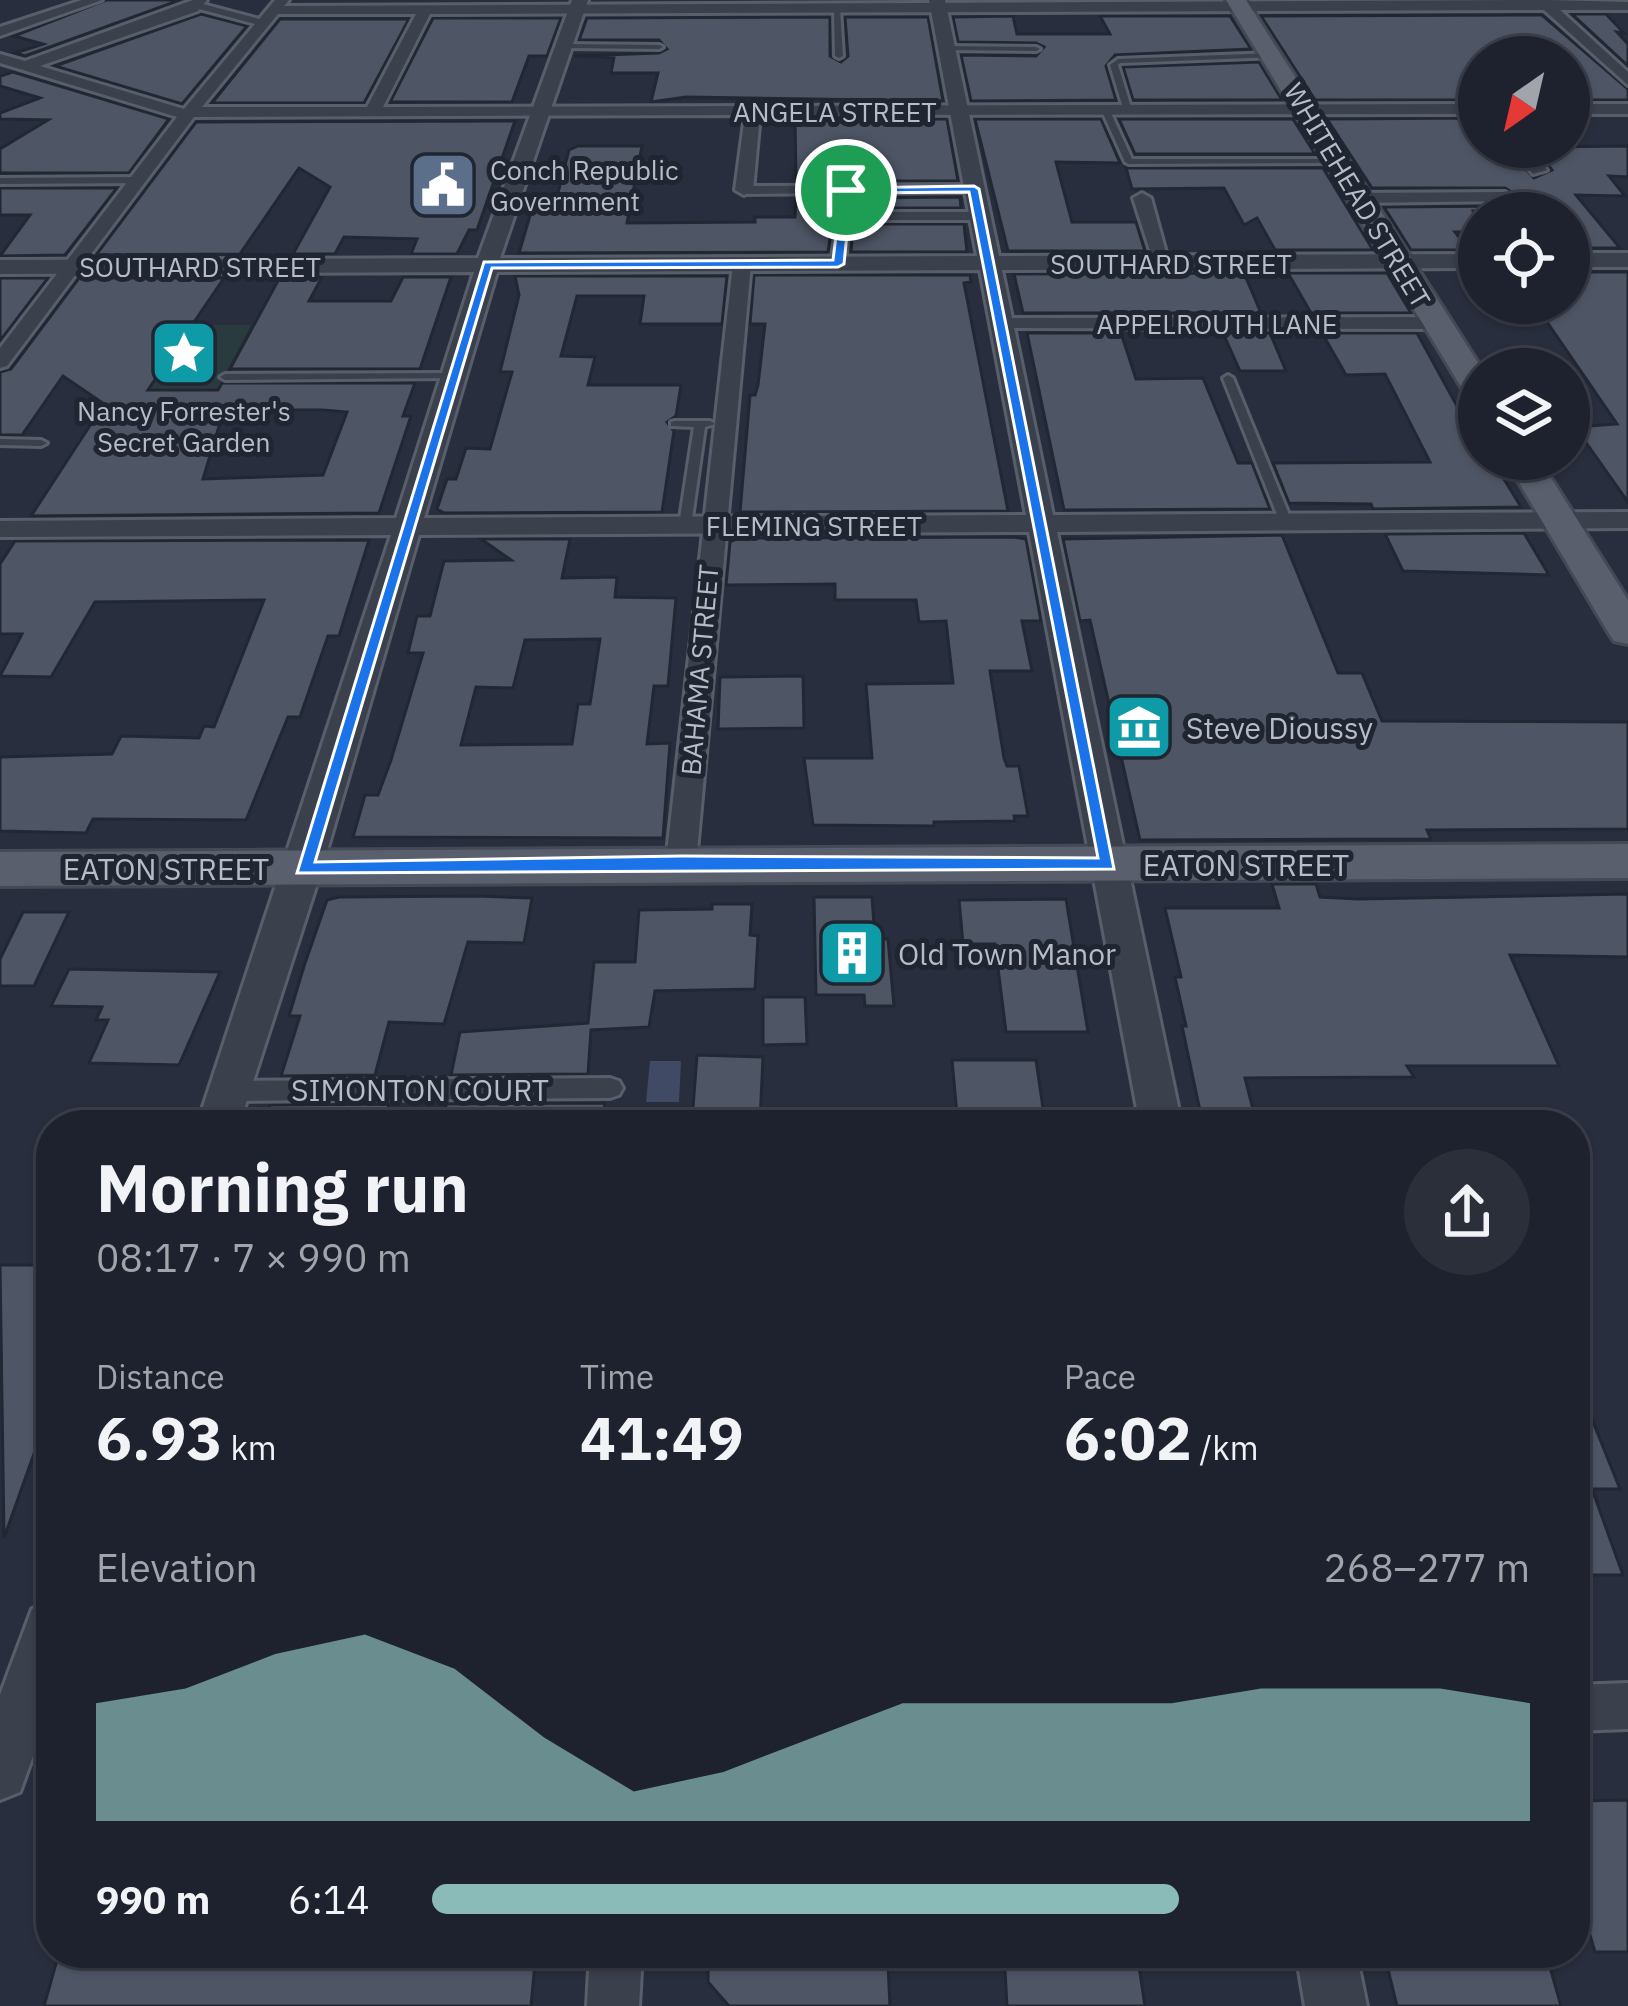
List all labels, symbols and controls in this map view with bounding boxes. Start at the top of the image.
north arrow [1458,36,1590,168]
map controls [1458,36,1590,480]
street label: WHITEHEAD STREET [1277,76,1439,314]
street label: ANGELA STREET [733,94,937,129]
pin [795,139,897,241]
public building icon: Conch Republic Government [408,150,478,220]
place label: Conch Republic Government [490,152,679,218]
icon: arrive [813,157,879,223]
button: locate [1458,192,1590,324]
street label: SOUTHARD STREET [1050,246,1292,281]
street label: SOUTHARD STREET [79,249,321,284]
street label: APPELROUTH LANE [1097,306,1337,341]
place icon: Nancy Forrester's Secret Garden [149,318,219,388]
button: layers [1458,348,1590,480]
place label: Nancy Forrester's Secret Garden [77,393,291,459]
street label: FLEMING STREET [706,508,922,543]
street label: BAHAMA STREET [672,563,726,777]
museum icon: Steve Dioussy [1104,692,1174,762]
place label: Steve Dioussy [1186,708,1373,747]
street label: EATON STREET [1143,845,1349,884]
street label: EATON STREET [63,849,269,888]
building icon: Old Town Manor [817,918,887,988]
place label: Old Town Manor [898,934,1116,973]
street label: SIMONTON COURT [291,1070,549,1109]
text: Morning run [96,1144,469,1230]
button: share [1404,1149,1530,1275]
text: 08:17 · 7 × 990 m [96,1232,411,1283]
text: Distance [96,1355,225,1398]
text: Time [580,1355,654,1398]
text: Pace [1064,1355,1136,1398]
text: 6.93 [96,1398,223,1477]
text: 41:49 [580,1398,744,1477]
text: 6:02 [1064,1398,1192,1477]
text: km [223,1426,277,1469]
text: /km [1192,1426,1258,1469]
text: Elevation [96,1542,258,1593]
text: 268–277 m [1323,1542,1530,1593]
text: 990 m [96,1874,210,1925]
text: 6:14 [288,1874,370,1925]

